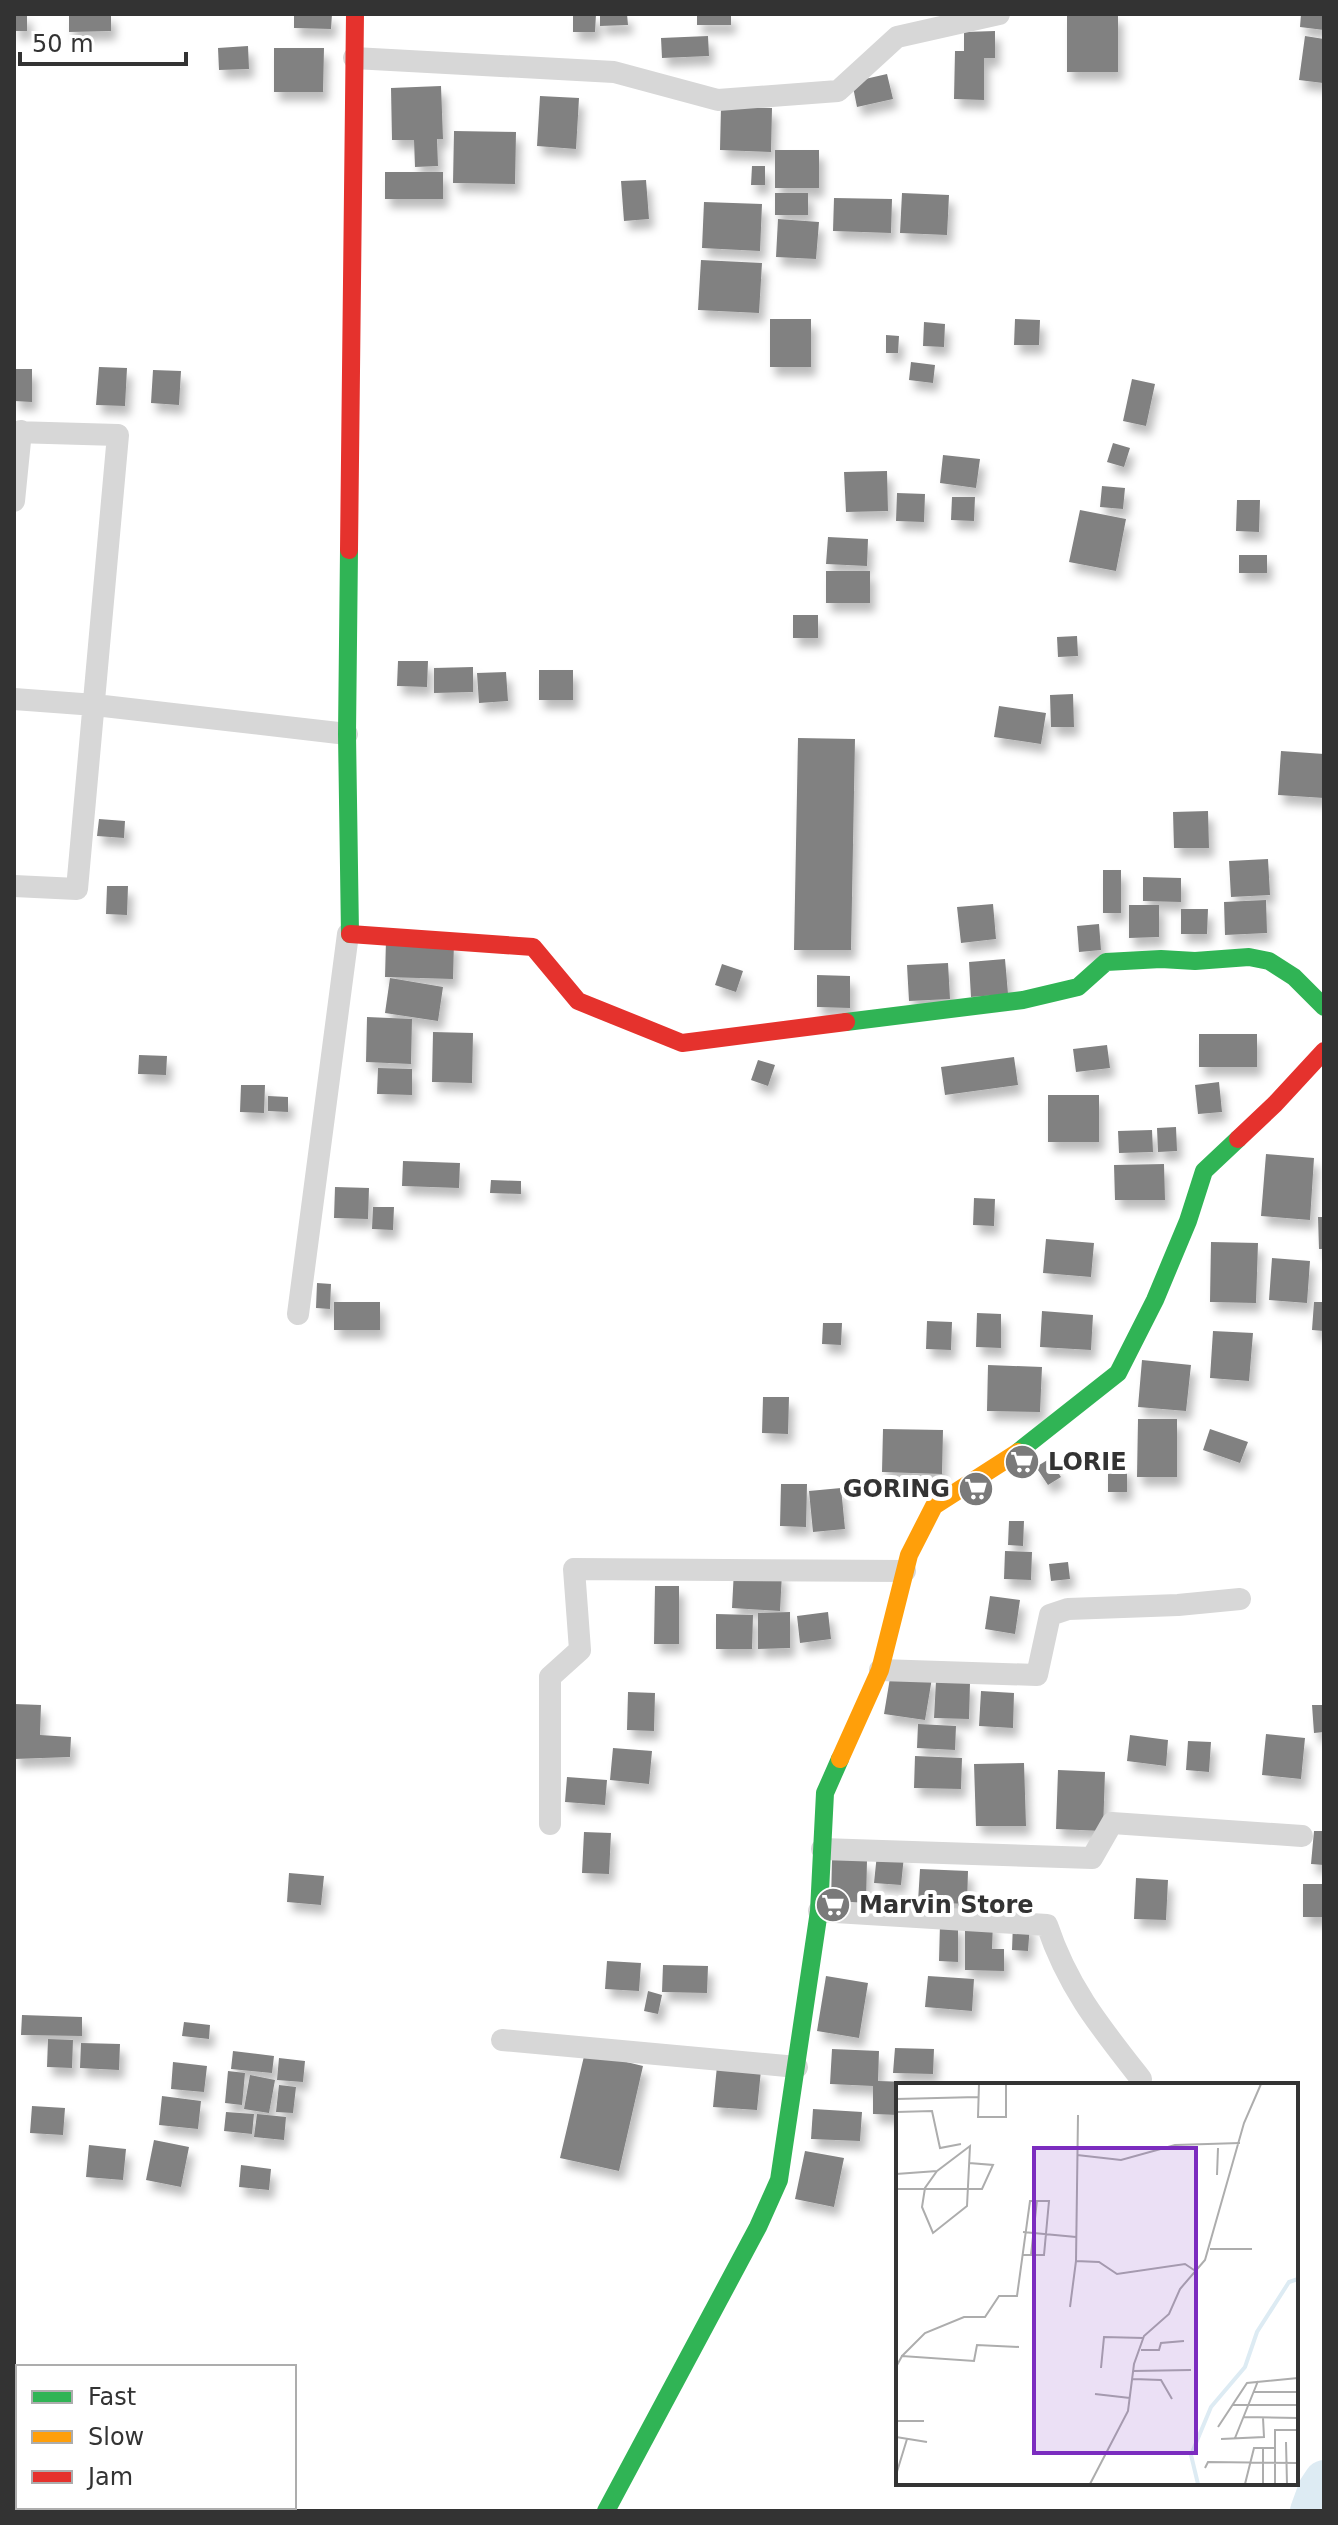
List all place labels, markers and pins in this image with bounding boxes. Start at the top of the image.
supermarket icon: LORIE [1003,1443,1041,1481]
place label: LORIE [1048,1448,1127,1476]
supermarket icon: GORING [957,1470,995,1508]
place label: GORING [843,1475,950,1503]
supermarket icon: Marvin Store [814,1886,852,1924]
place label: Marvin Store [859,1891,1034,1919]

